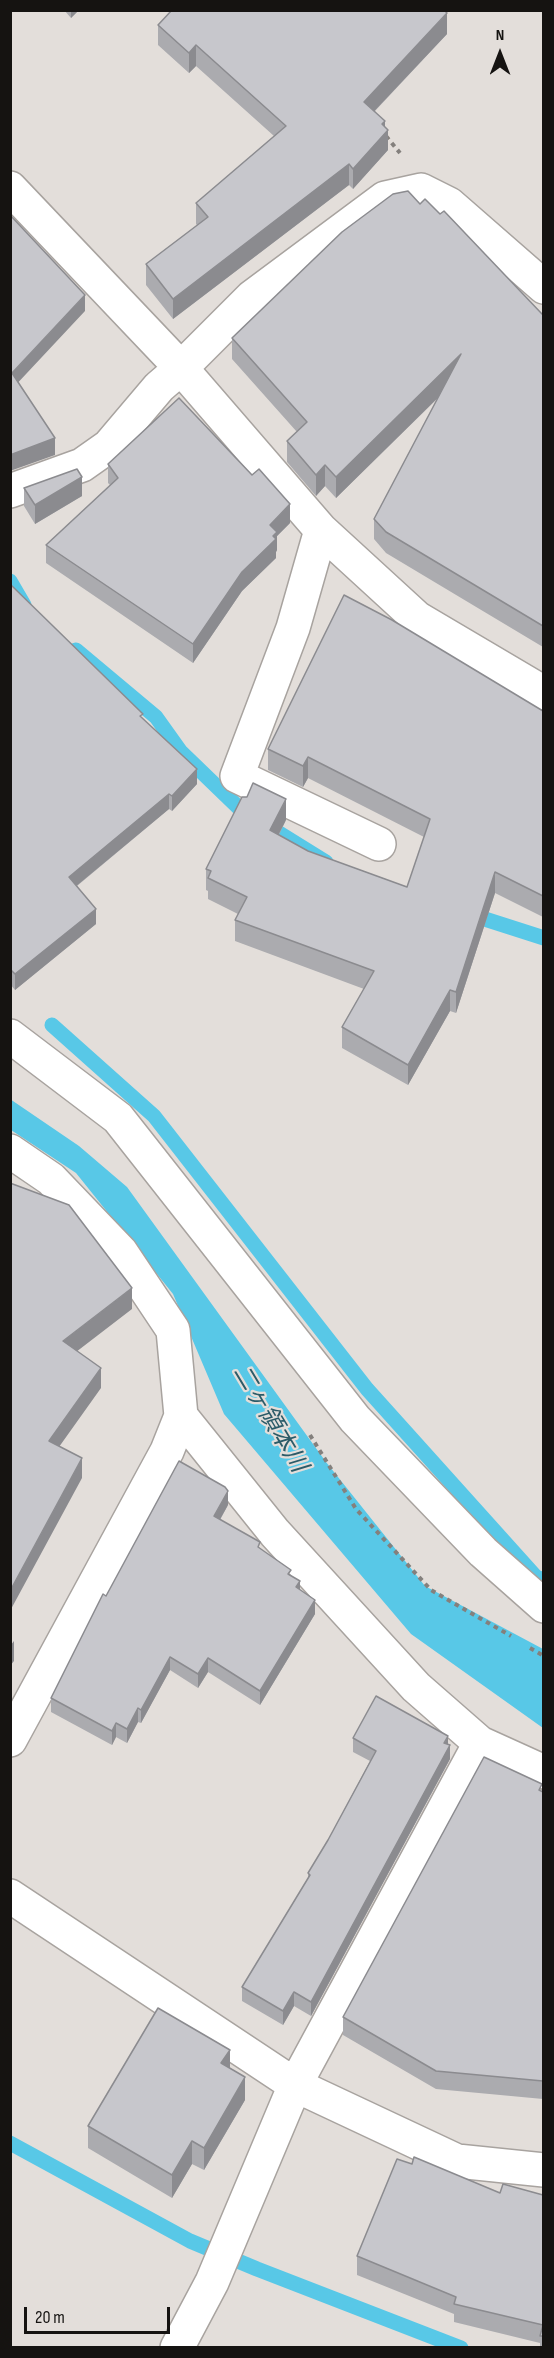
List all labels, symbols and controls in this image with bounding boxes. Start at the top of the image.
north arrow [470,24,530,84]
text: N [496,26,504,45]
water label: 二ヶ領本川 [226,1360,312,1478]
scale bar [27,2295,172,2333]
text: 20 m [35,2307,65,2328]

